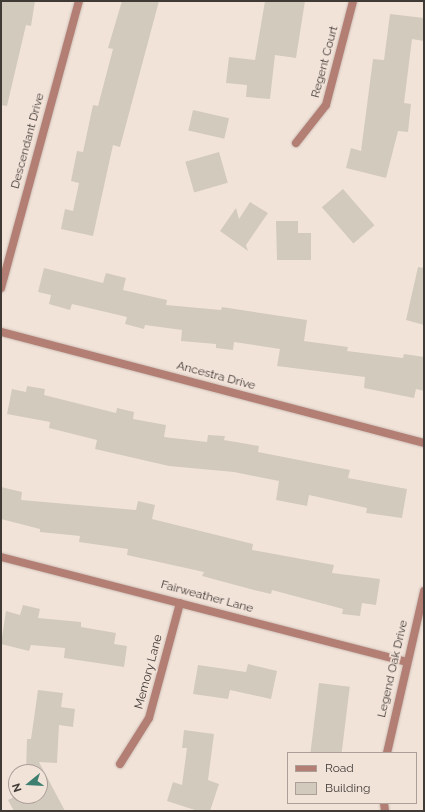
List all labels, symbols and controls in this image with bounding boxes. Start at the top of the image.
street label: Regent Court [308,24,342,100]
street label: Descendant Drive [8,91,48,191]
street label: Ancestra Drive [175,359,257,393]
street label: Fairweather Lane [159,578,255,616]
street label: Legend Oak Drive [375,619,411,719]
street label: Memory Lane [132,633,166,711]
legend [287,752,417,804]
text: Road [325,761,354,775]
north arrow [8,764,48,804]
text: Building [325,781,371,795]
text: N [10,782,25,794]

